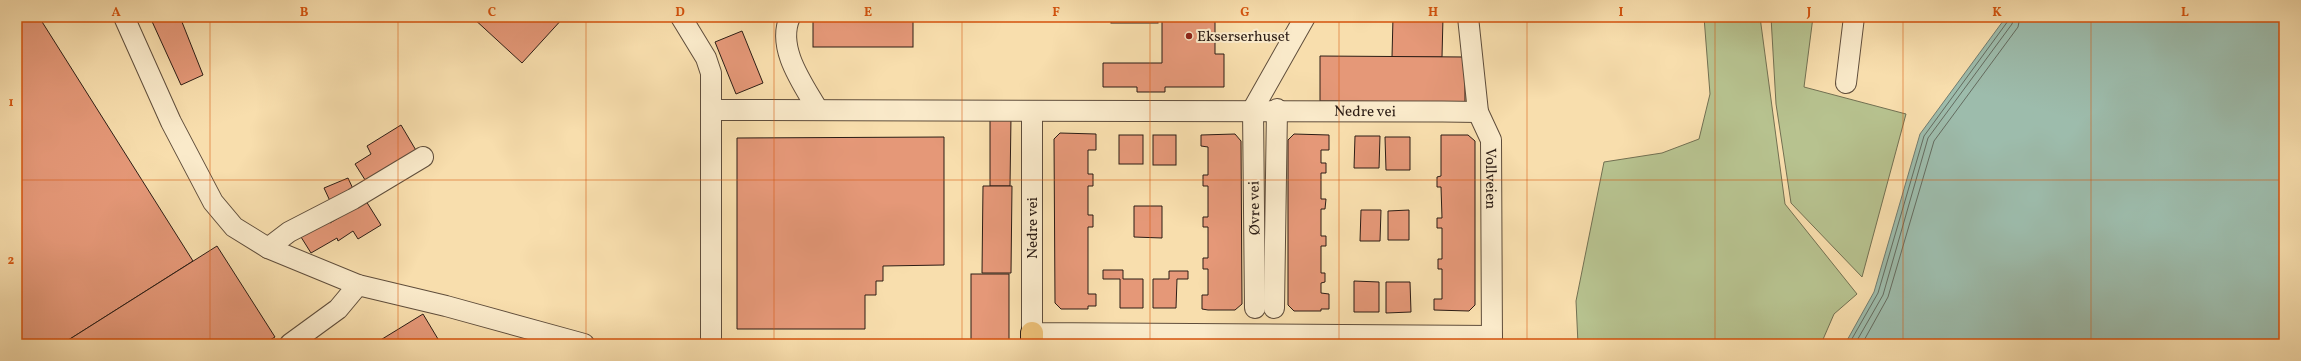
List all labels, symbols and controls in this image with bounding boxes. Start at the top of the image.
text: A [111,4,121,22]
text: B [300,4,309,22]
text: C [488,4,496,22]
text: D [675,4,685,22]
text: E [864,4,872,22]
text: F [1052,4,1060,22]
text: G [1240,4,1250,22]
text: H [1428,4,1438,22]
text: I [1619,4,1624,22]
text: J [1806,4,1812,22]
text: K [1992,4,2002,22]
text: L [2181,4,2189,22]
place label: Ekserserhuset [1197,27,1290,48]
marker: Ekserserhuset [1184,31,1194,41]
text: 1 [8,94,14,112]
street label: Nedre vei [1334,102,1396,123]
street label: Vollveien [1479,148,1500,209]
street label: Øvre vei [1245,181,1266,235]
street label: Nedre vei [1023,197,1044,259]
text: 2 [8,252,15,270]

